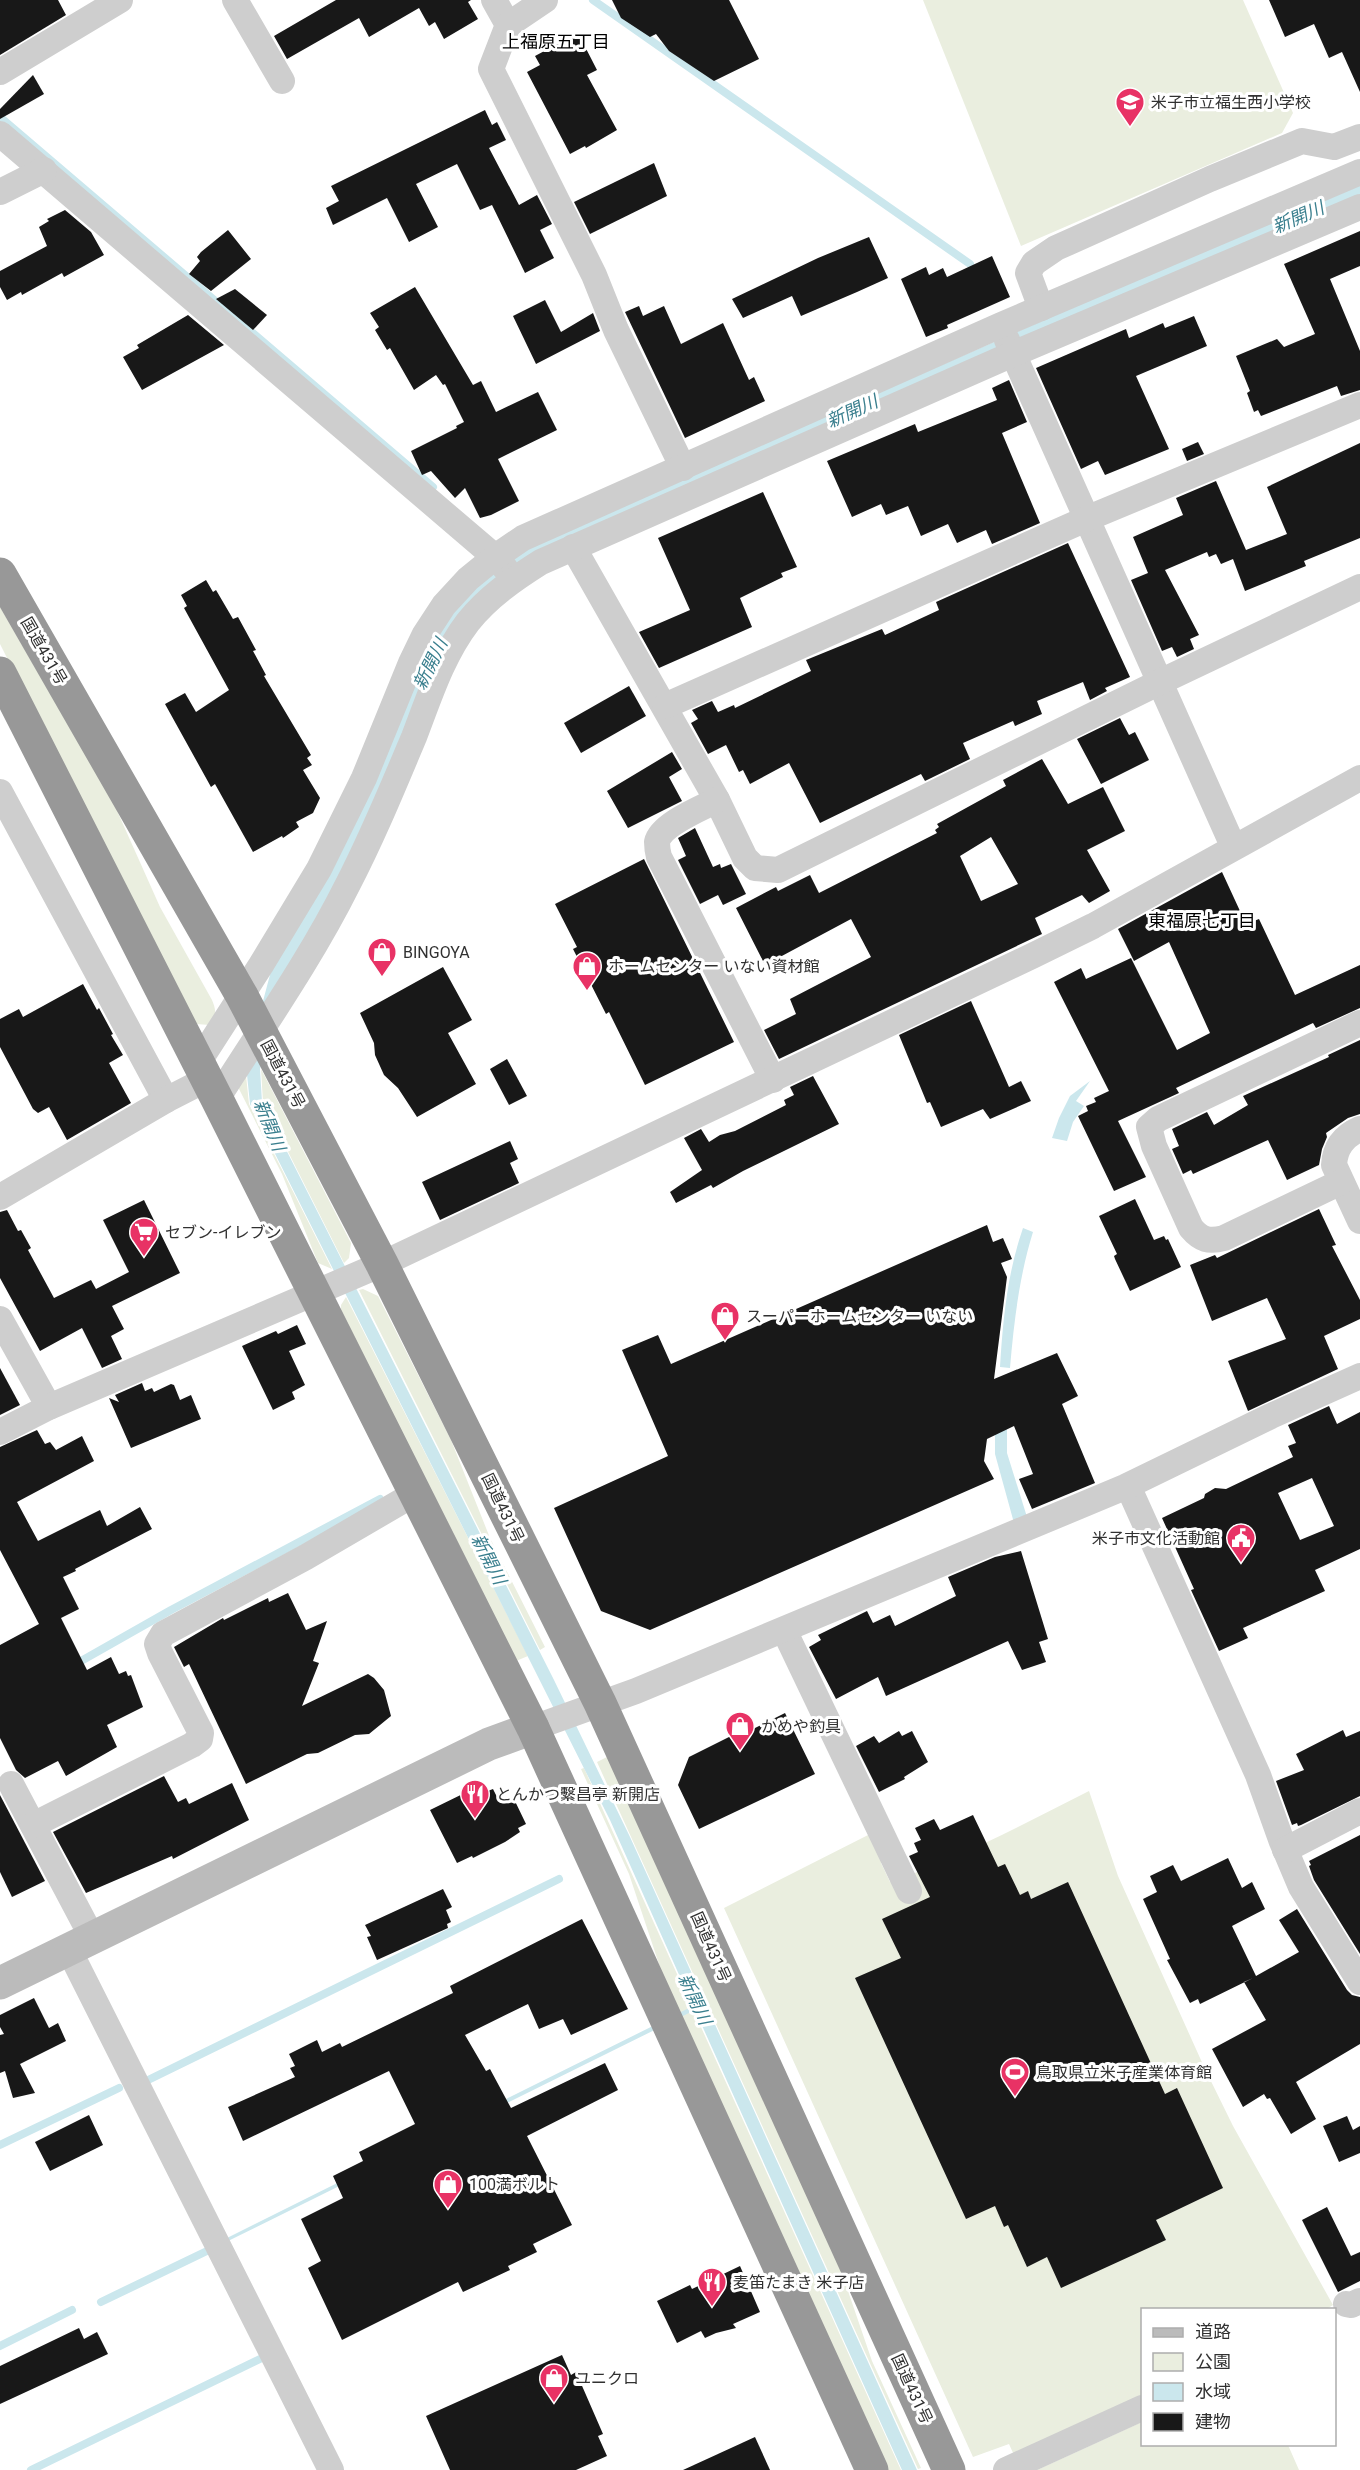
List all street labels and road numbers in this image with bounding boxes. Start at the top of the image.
street label: 国道431号 [17,614,71,688]
street label: 国道431号 [257,1036,309,1112]
street label: 国道431号 [478,1470,528,1546]
street label: 国道431号 [687,1909,735,1985]
street label: 国道431号 [888,2351,936,2427]

